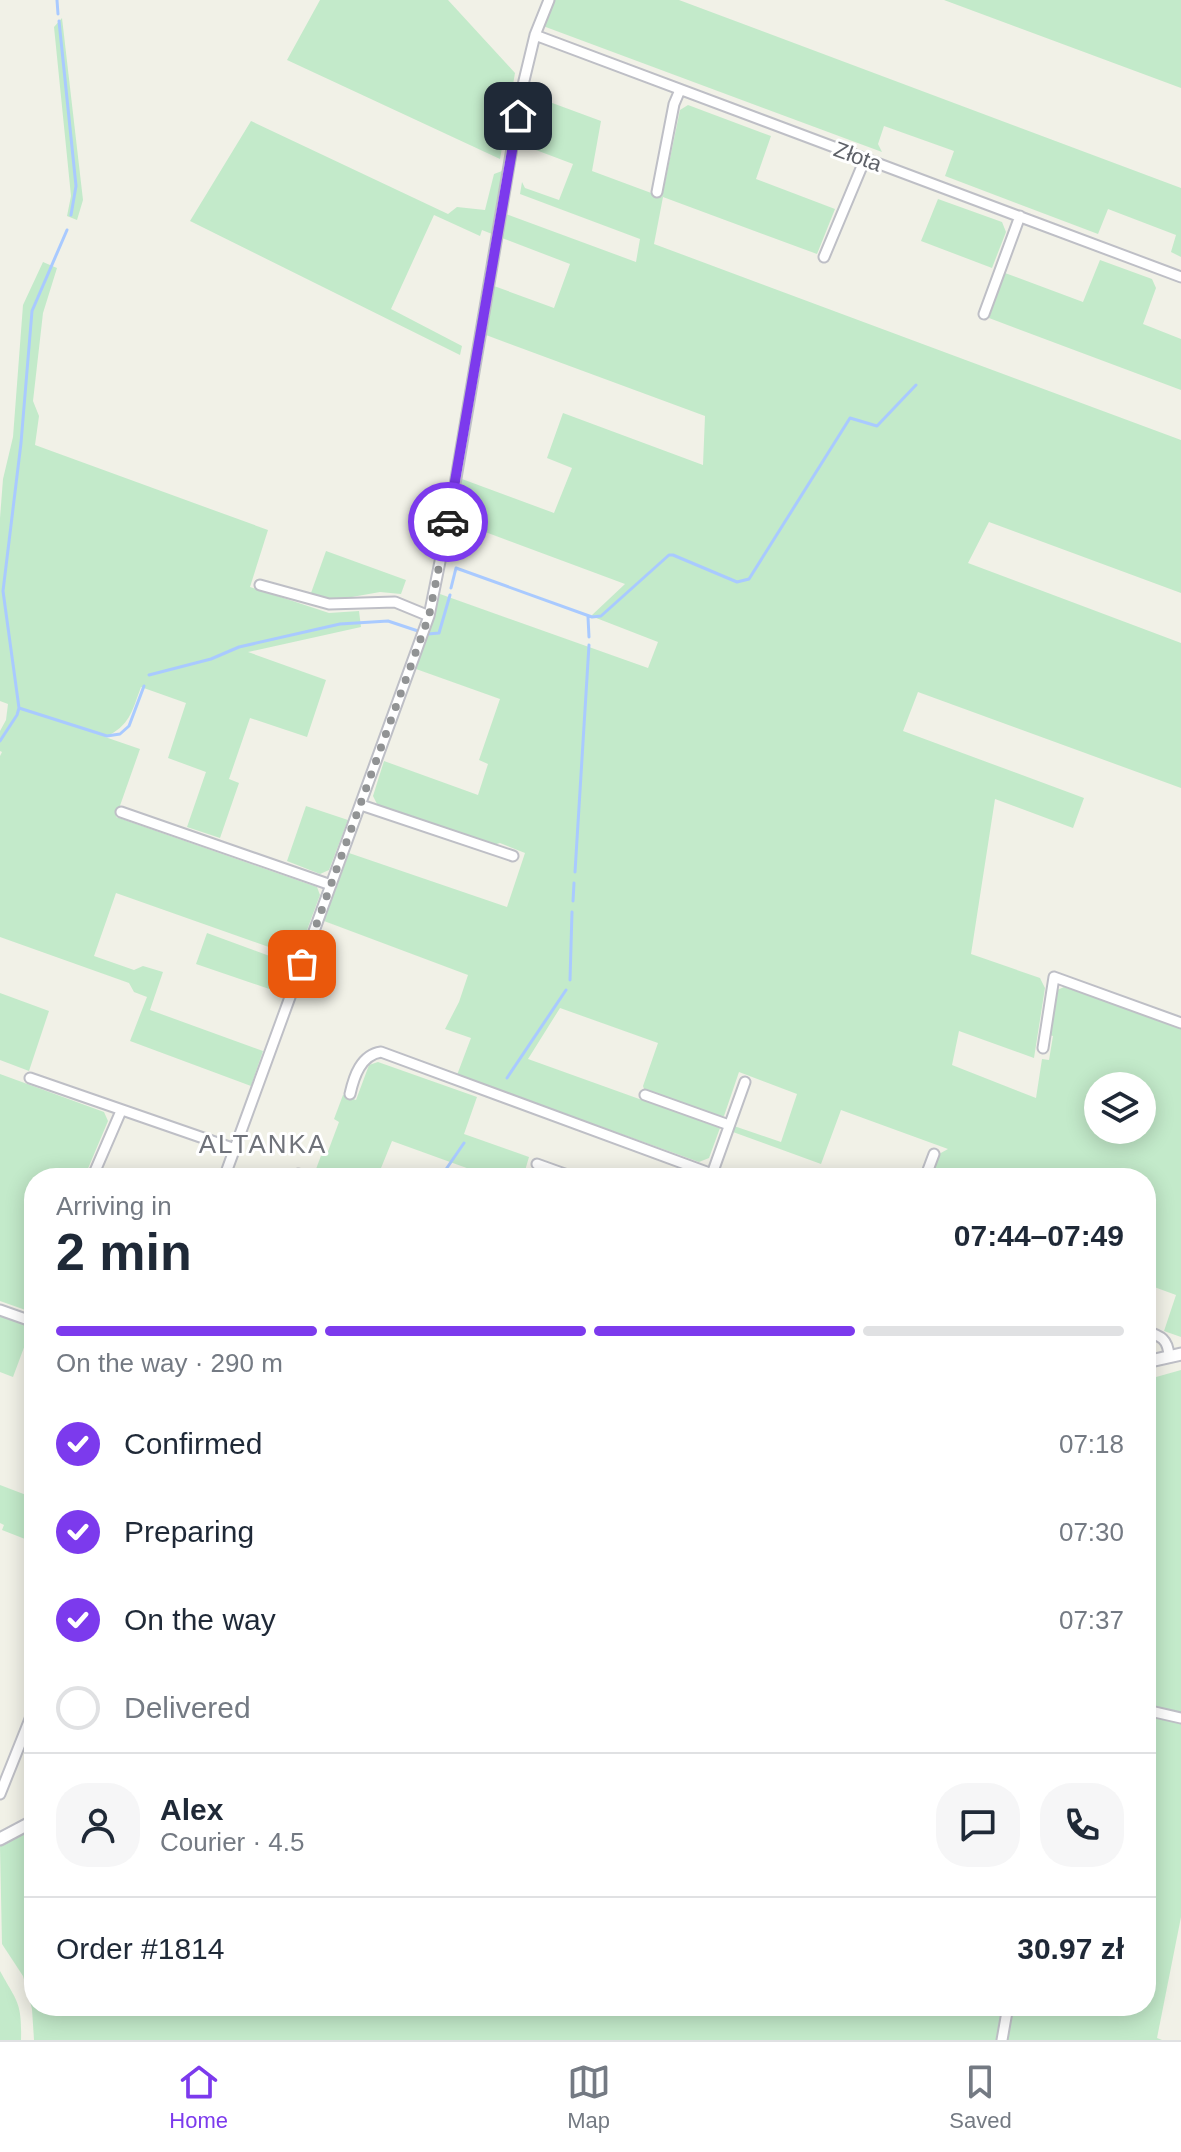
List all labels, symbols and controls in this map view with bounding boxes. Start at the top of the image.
pin [484,82,552,150]
icon: home [496,94,540,138]
street label: Złota [831,136,886,177]
courier [408,482,488,562]
icon: car [426,500,470,544]
pin [268,930,336,998]
icon: bag [280,942,324,986]
map controls [1084,1072,1156,1144]
button: layers [1084,1072,1156,1144]
district label: ALTANKA [199,1129,327,1159]
text: Arriving in [56,1191,172,1221]
text: 07:44–07:49 [954,1219,1124,1252]
text: 2 min [56,1223,192,1281]
text: On the way · 290 m [56,1348,283,1378]
icon: check [56,1422,100,1466]
text: Confirmed [124,1427,262,1460]
text: 07:18 [1059,1429,1124,1459]
icon: check [56,1510,100,1554]
text: Preparing [124,1515,254,1548]
text: 07:30 [1059,1517,1124,1547]
icon: check [56,1598,100,1642]
text: On the way [124,1603,276,1636]
text: 07:37 [1059,1605,1124,1635]
text: Delivered [124,1691,251,1724]
button: person [56,1783,140,1867]
button: chat [936,1783,1020,1867]
button: phone [1040,1783,1124,1867]
text: Alex [160,1793,223,1826]
text: Courier · 4.5 [160,1827,305,1857]
text: Order #1814 [56,1932,224,1965]
text: 30.97 zł [1017,1932,1124,1965]
tab: Home [169,2060,228,2134]
tab: Map [567,2060,611,2134]
tab: Saved [949,2060,1012,2134]

